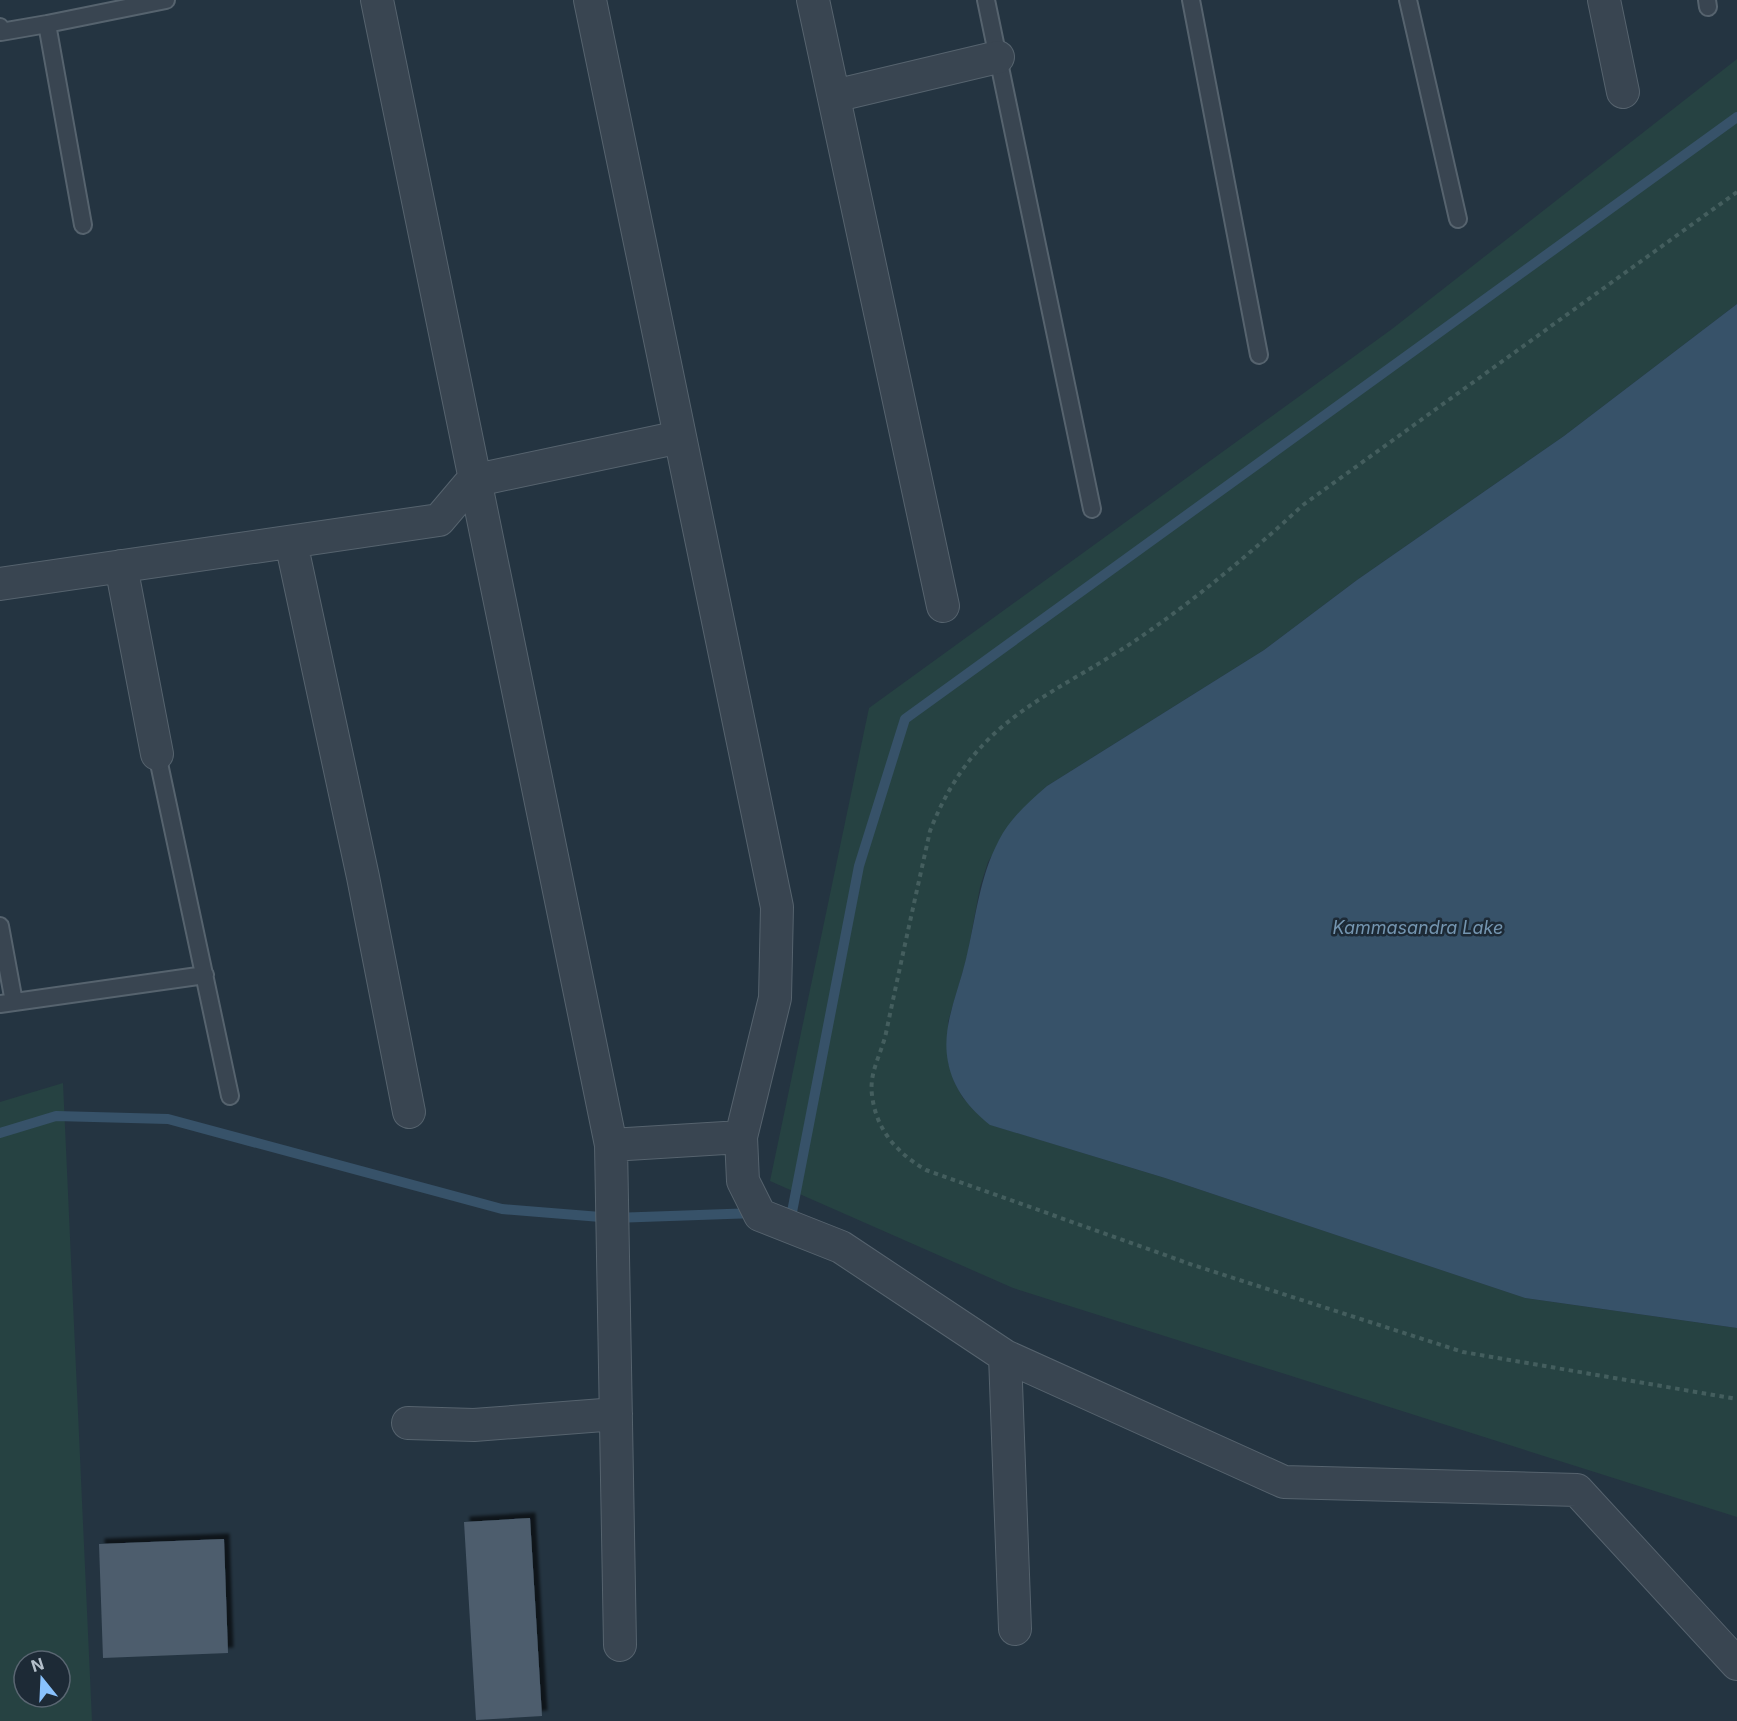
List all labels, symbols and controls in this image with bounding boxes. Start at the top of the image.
water label: Kammasandra Lake [1333,917,1503,938]
north arrow [12,1649,72,1709]
text: N [28,1653,46,1676]

